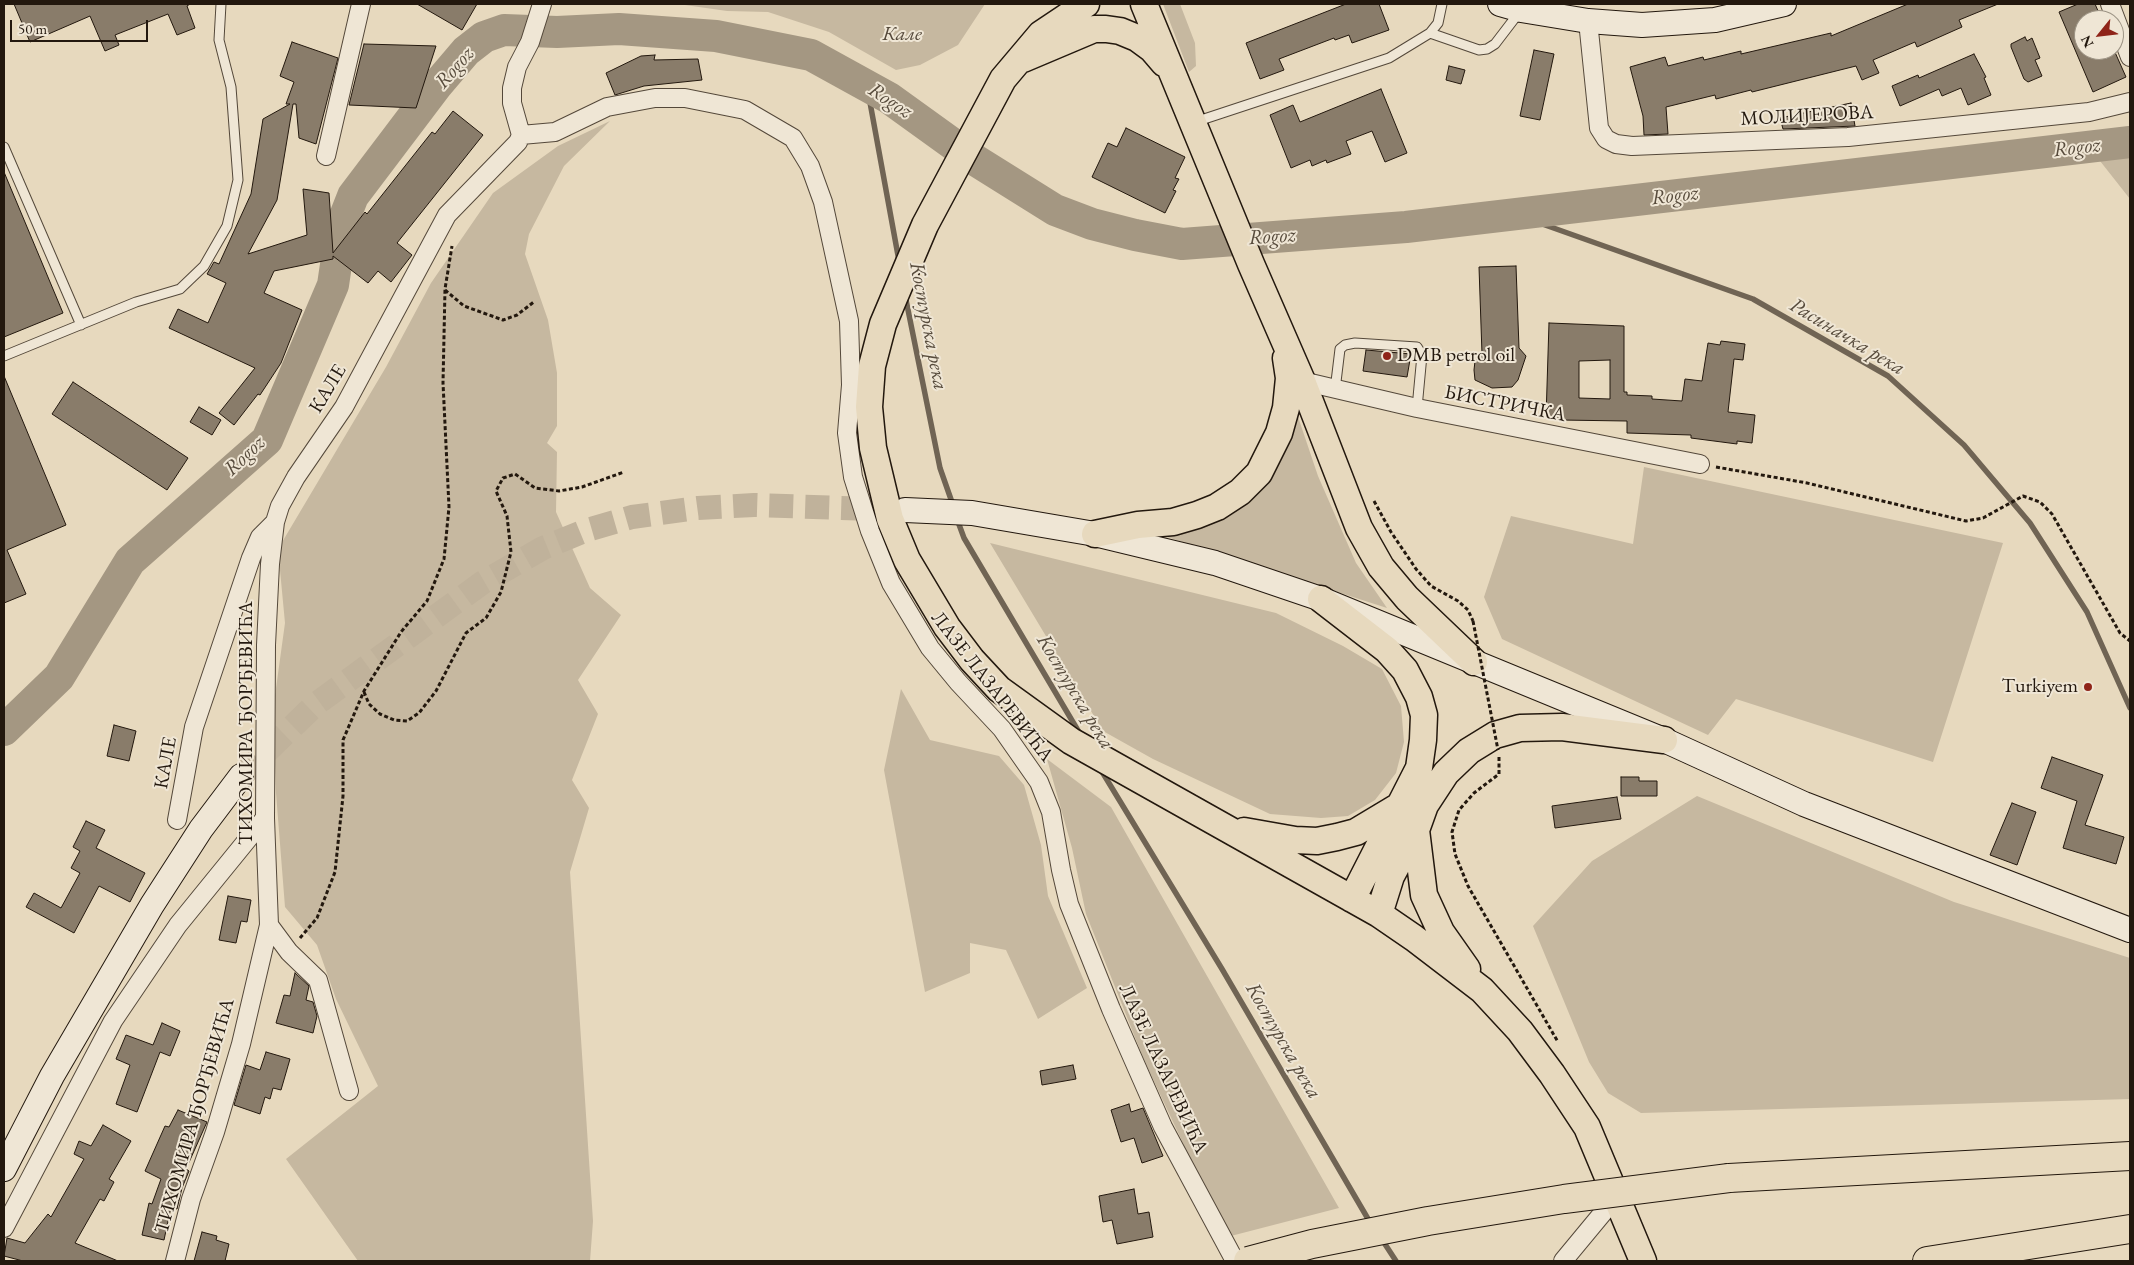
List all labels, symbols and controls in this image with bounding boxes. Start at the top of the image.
scale bar [12,10,150,42]
north arrow [2074,10,2124,60]
text: 50 m [18,19,47,38]
park label: Кале [882,23,922,47]
text: N [2076,32,2097,51]
water label: Rogoz [430,42,480,94]
water label: Rogoz [863,77,917,125]
street label: МОЛИЈЕРОВА [1740,101,1874,131]
water label: Rogoz [2052,133,2102,163]
water label: Rogoz [1650,181,1700,211]
water label: Rogoz [1247,223,1297,251]
water label: Костурска река [903,260,953,392]
water label: Расиначка река [1785,293,1909,381]
place label: DMB petrol oil [1397,344,1515,368]
marker: DMB petrol oil [1381,350,1393,362]
street label: КАЛЕ [304,360,352,418]
street label: БИСТРИЧКА [1442,380,1568,428]
water label: Rogoz [219,430,271,482]
street label: ТИХОМИРА ЂОРЂЕВИЋА [235,601,259,845]
street label: ЛАЗЕ ЛАЗАРЕВИЋА [926,607,1058,767]
water label: Костурска река [1031,630,1119,754]
place label: Turkiyem [2001,675,2078,699]
marker: Turkiyem [2082,681,2094,693]
street label: КАЛЕ [150,735,182,791]
water label: Костурска река [1240,978,1326,1104]
street label: ЛАЗЕ ЛАЗАРЕВИЋА [1113,980,1213,1158]
street label: ТИХОМИРА ЂОРЂЕВИЋА [150,996,240,1236]

